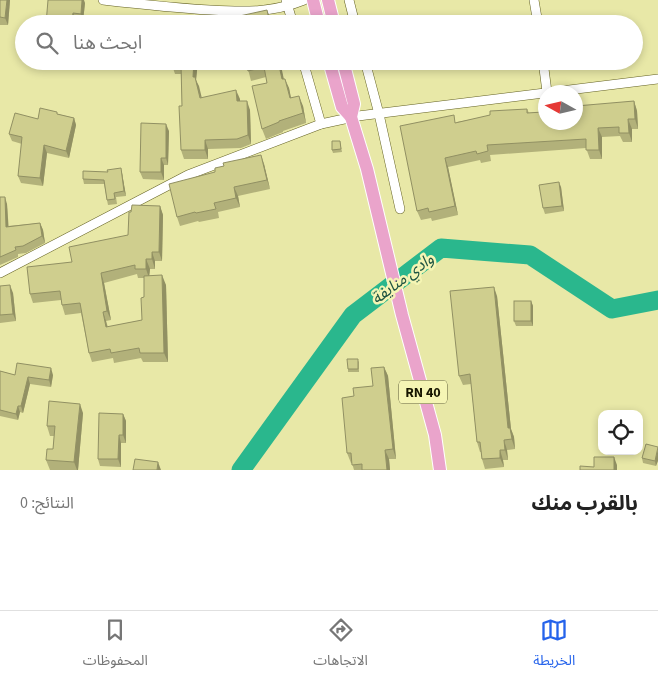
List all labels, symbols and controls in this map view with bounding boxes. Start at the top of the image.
search box [15,15,643,70]
icon: search [33,29,61,57]
text: ابحث هنا [73,30,142,57]
north arrow [538,85,583,130]
water label: وادي منايفة [367,248,439,311]
road number: RN 40 [399,381,447,404]
map controls [598,410,643,455]
button: locate [598,410,643,455]
text: بالقرب منك [531,488,638,518]
text: النتائج: 0 [20,492,74,514]
tab: المحفوظات [83,616,148,675]
tab: الاتجاهات [313,616,368,675]
tab: الخريطة [533,616,575,675]

